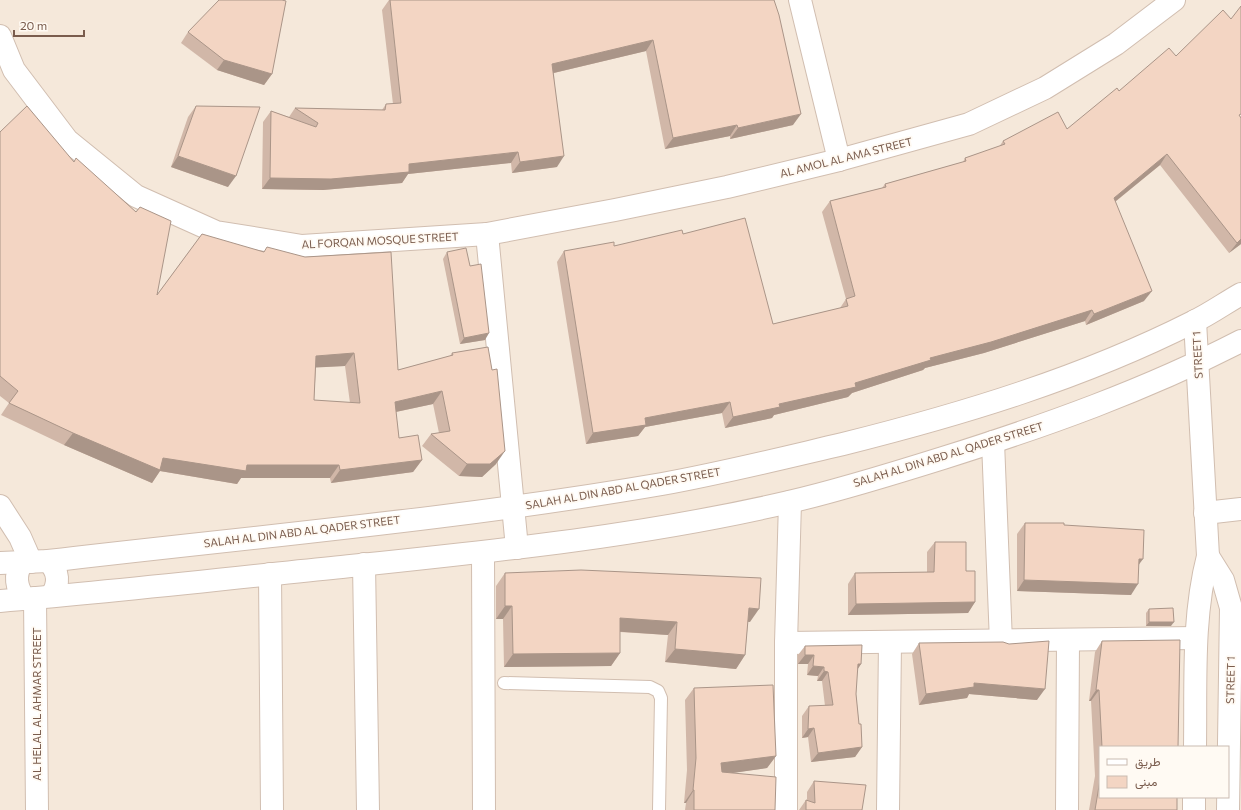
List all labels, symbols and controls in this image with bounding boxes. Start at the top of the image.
scale bar [14,12,84,38]
text: 20 m [20,18,47,32]
street label: AL AMOL AL AMA STREET [778,134,914,180]
street label: AL FORQAN MOSQUE STREET [301,229,459,251]
street label: STREET 1 [1189,331,1205,379]
street label: SALAH AL DIN ABD AL QADER STREET [851,419,1045,489]
street label: SALAH AL DIN ABD AL QADER STREET [524,464,722,512]
street label: SALAH AL DIN ABD AL QADER STREET [203,512,401,550]
street label: AL HELAL AL AHMAR STREET [30,627,43,781]
street label: STREET 1 [1223,656,1237,704]
legend [1099,746,1229,798]
text: طريق [1135,754,1161,770]
text: مبنى [1135,774,1157,790]

